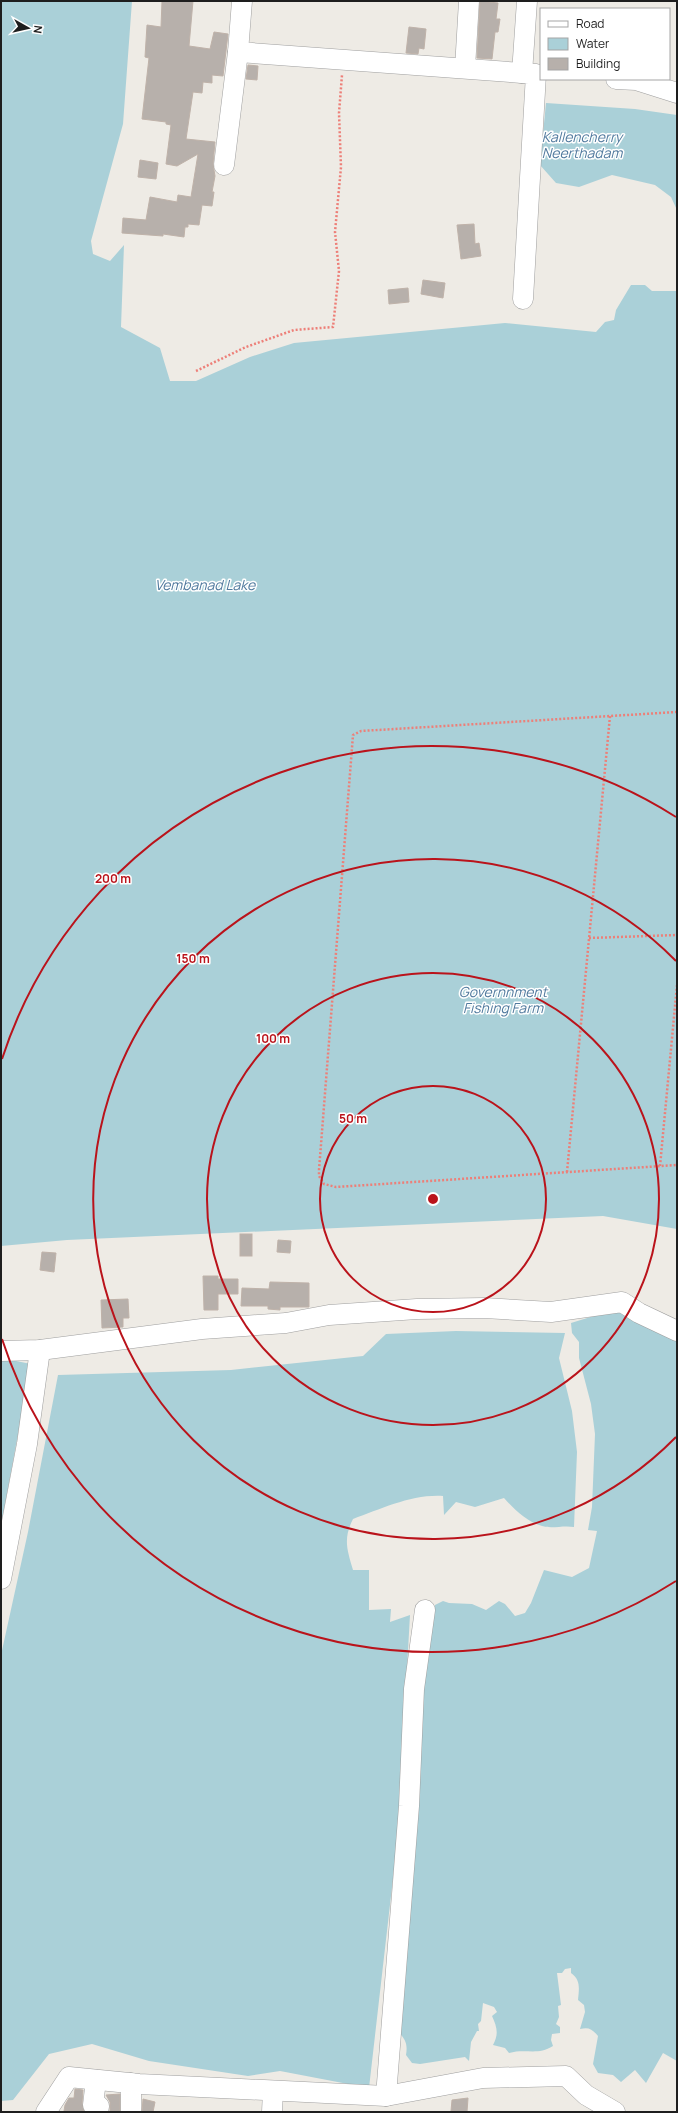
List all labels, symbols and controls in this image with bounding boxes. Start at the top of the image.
north arrow [8,8,48,48]
legend [540,8,670,80]
text: Road [576,15,604,32]
text: N [30,25,46,35]
text: Water [576,35,610,52]
text: Building [576,55,620,72]
water label: Kallencherry Neerthadam [542,127,625,162]
water label: Vembanad Lake [155,575,256,594]
text: 200 m [95,870,131,887]
text: 150 m [176,950,210,967]
water label: Governnment Fishing Farm [459,982,549,1017]
text: 100 m [256,1030,290,1047]
text: 50 m [339,1110,367,1127]
centre of rings [426,1192,440,1206]

